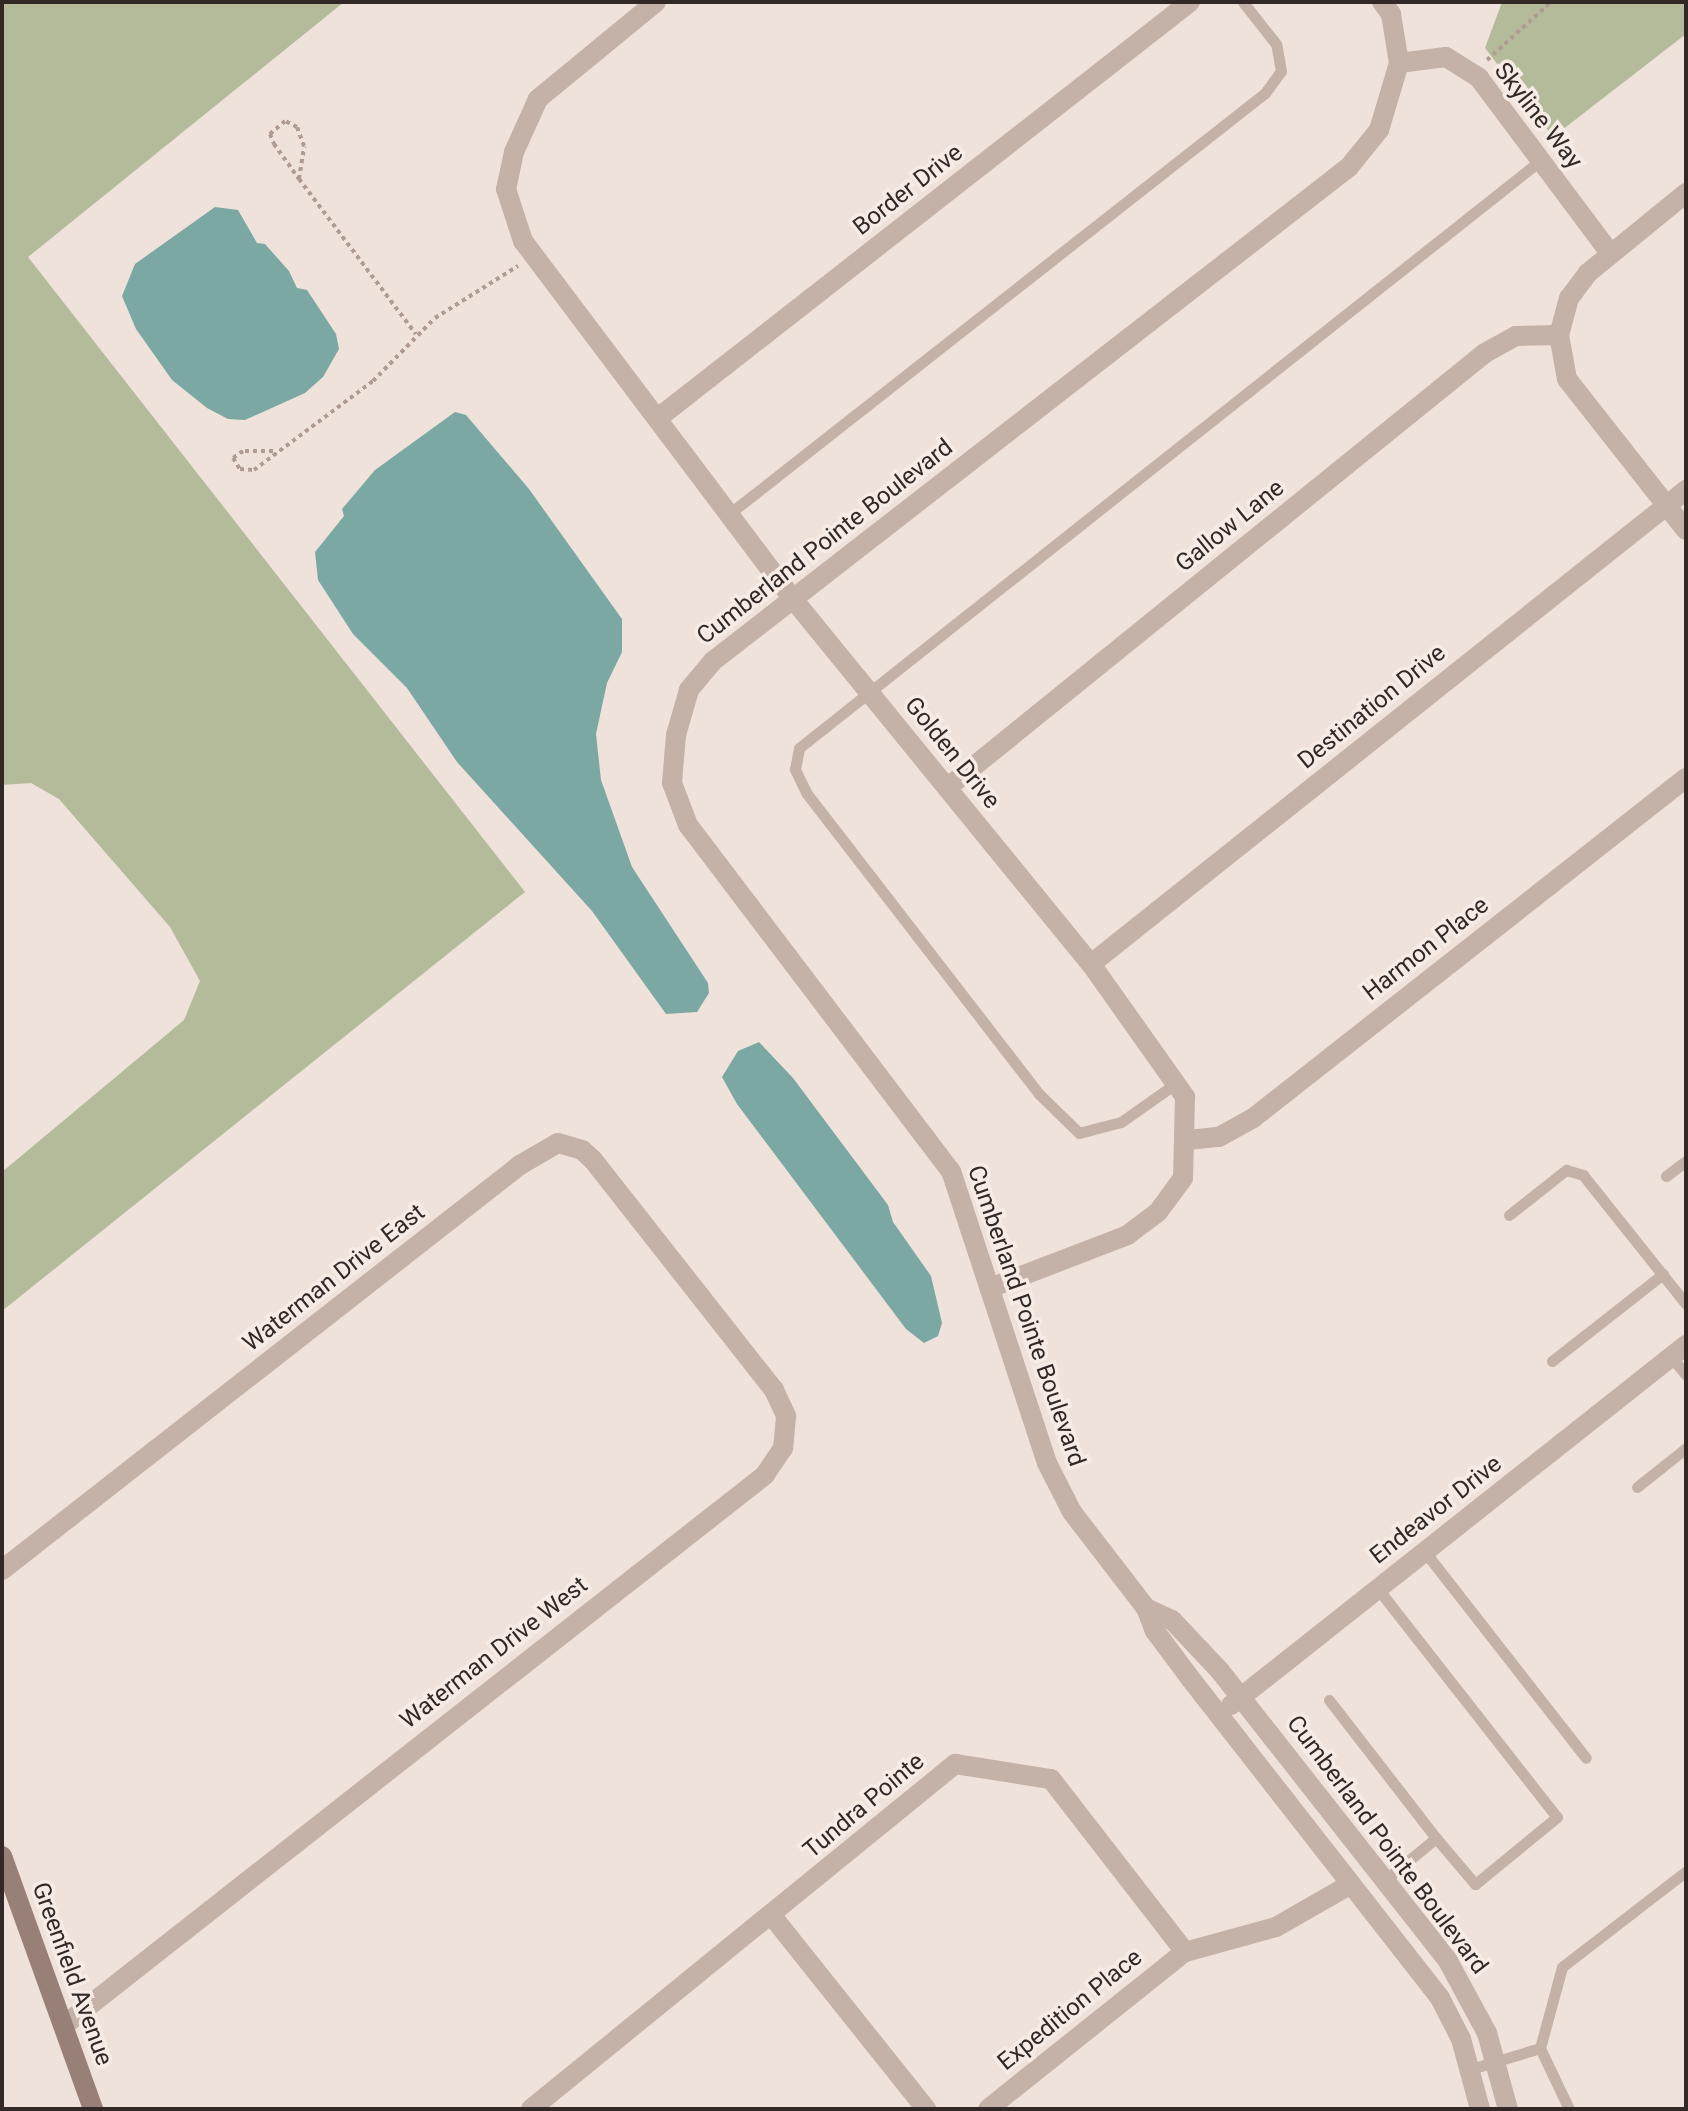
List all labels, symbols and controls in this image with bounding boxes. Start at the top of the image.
street label: Skyline Way [1488,57,1588,175]
street label: Border Drive [848,138,968,242]
street label: Cumberland Pointe Boulevard [691,433,959,651]
street label: Gallow Lane [1170,474,1290,578]
street label: Destination Drive [1292,639,1452,775]
street label: Golden Drive [898,691,1006,815]
street label: Harmon Place [1357,891,1495,1007]
street label: Cumberland Pointe Boulevard [961,1162,1091,1470]
street label: Waterman Drive East [237,1198,431,1358]
street label: Endeavor Drive [1364,1450,1508,1570]
street label: Waterman Drive West [395,1571,593,1735]
street label: Cumberland Pointe Boulevard [1280,1710,1494,1980]
street label: Tundra Pointe [798,1747,930,1865]
street label: Greenfield Avenue [25,1878,119,2070]
street label: Expedition Place [992,1943,1148,2077]

